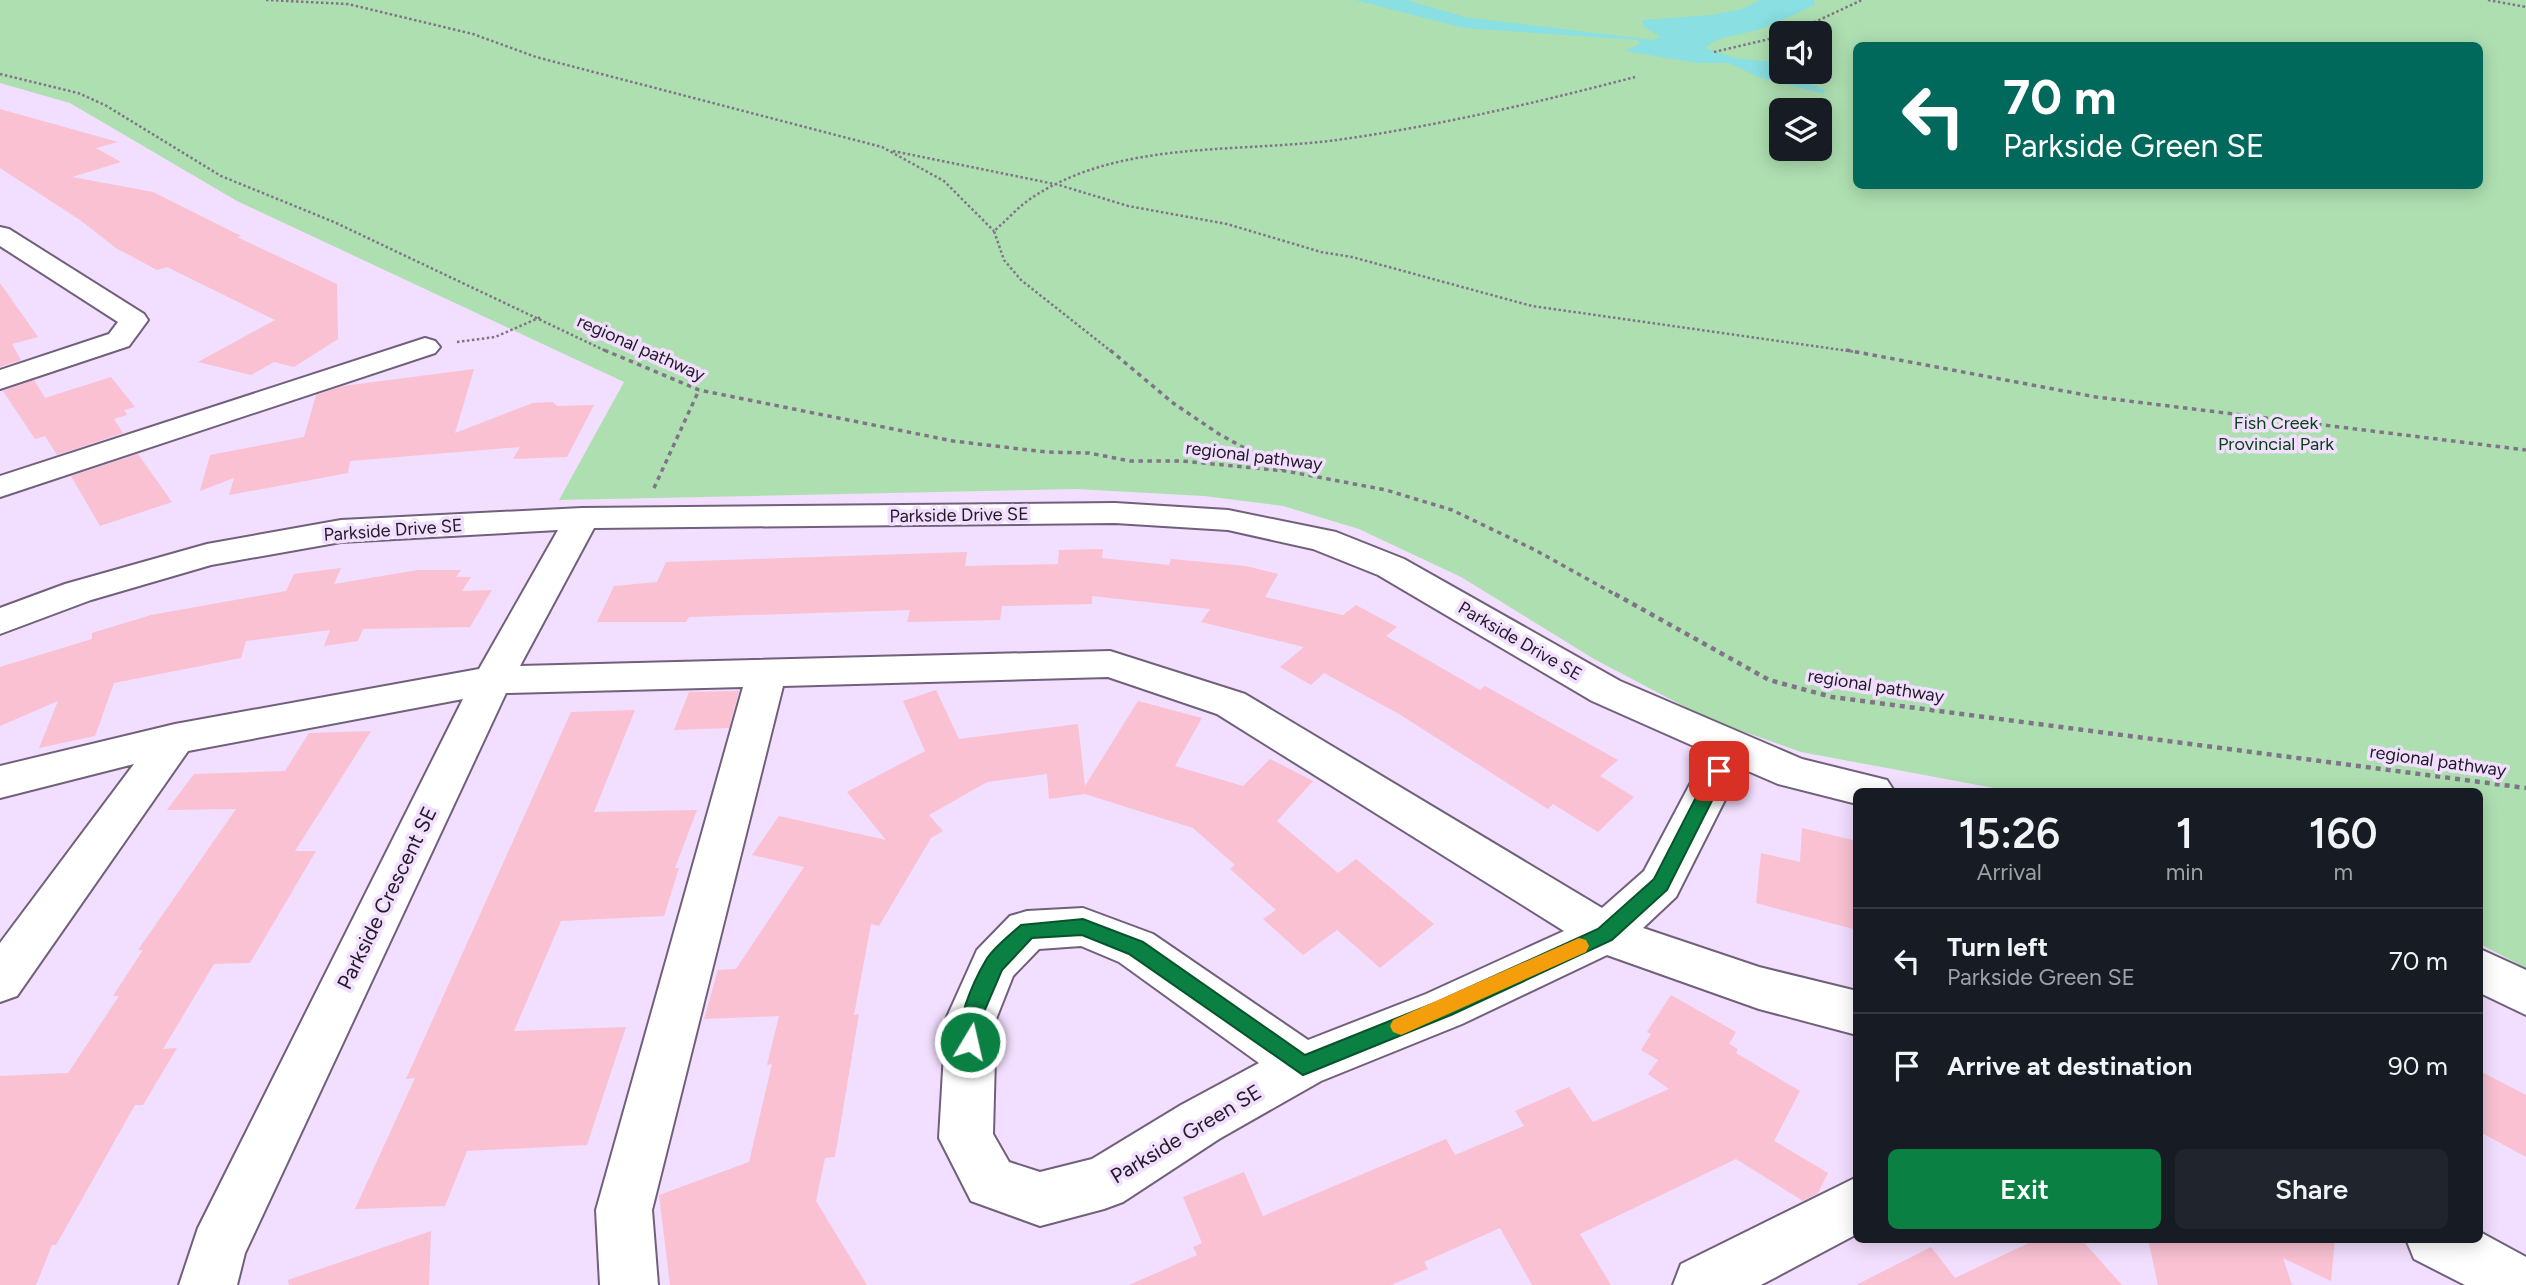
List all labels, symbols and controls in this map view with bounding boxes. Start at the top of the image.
map controls [1769,21,1832,161]
button: sound [1769,21,1832,84]
text: 70 m [2003,67,2116,126]
icon: left [1888,70,1979,161]
button: layers [1769,98,1832,161]
text: Parkside Green SE [2003,127,2265,165]
street label: regional pathway [574,310,709,386]
park label: Fish Creek Provincial Park [2218,412,2334,455]
street label: regional pathway [1184,437,1324,475]
street label: Parkside Drive SE [889,503,1029,527]
street label: Parkside Drive SE [323,514,463,546]
street label: Parkside Drive SE [1454,597,1586,685]
street label: regional pathway [1806,664,1946,708]
pin [1689,741,1749,801]
street label: regional pathway [2368,741,2508,782]
icon: arrive [1700,752,1738,790]
street label: Parkside Crescent SE [331,802,442,993]
text: 15:26 [1958,808,2060,859]
text: 1 [2176,808,2193,859]
text: 160 [2309,808,2378,859]
text: Arrival [1977,858,2042,886]
text: min [2166,858,2203,886]
text: m [2333,858,2353,886]
text: Turn left [1947,931,2048,963]
icon: left [1888,942,1926,980]
text: 70 m [2389,945,2448,977]
text: Parkside Green SE [1947,963,2135,991]
position arrow [933,1005,1007,1079]
icon: arrive [1888,1047,1926,1085]
text: Arrive at destination [1947,1050,2192,1082]
text: 90 m [2388,1050,2448,1082]
street label: Parkside Green SE [1106,1079,1266,1189]
button: Exit [1888,1149,2161,1229]
button: Share [2175,1149,2448,1229]

